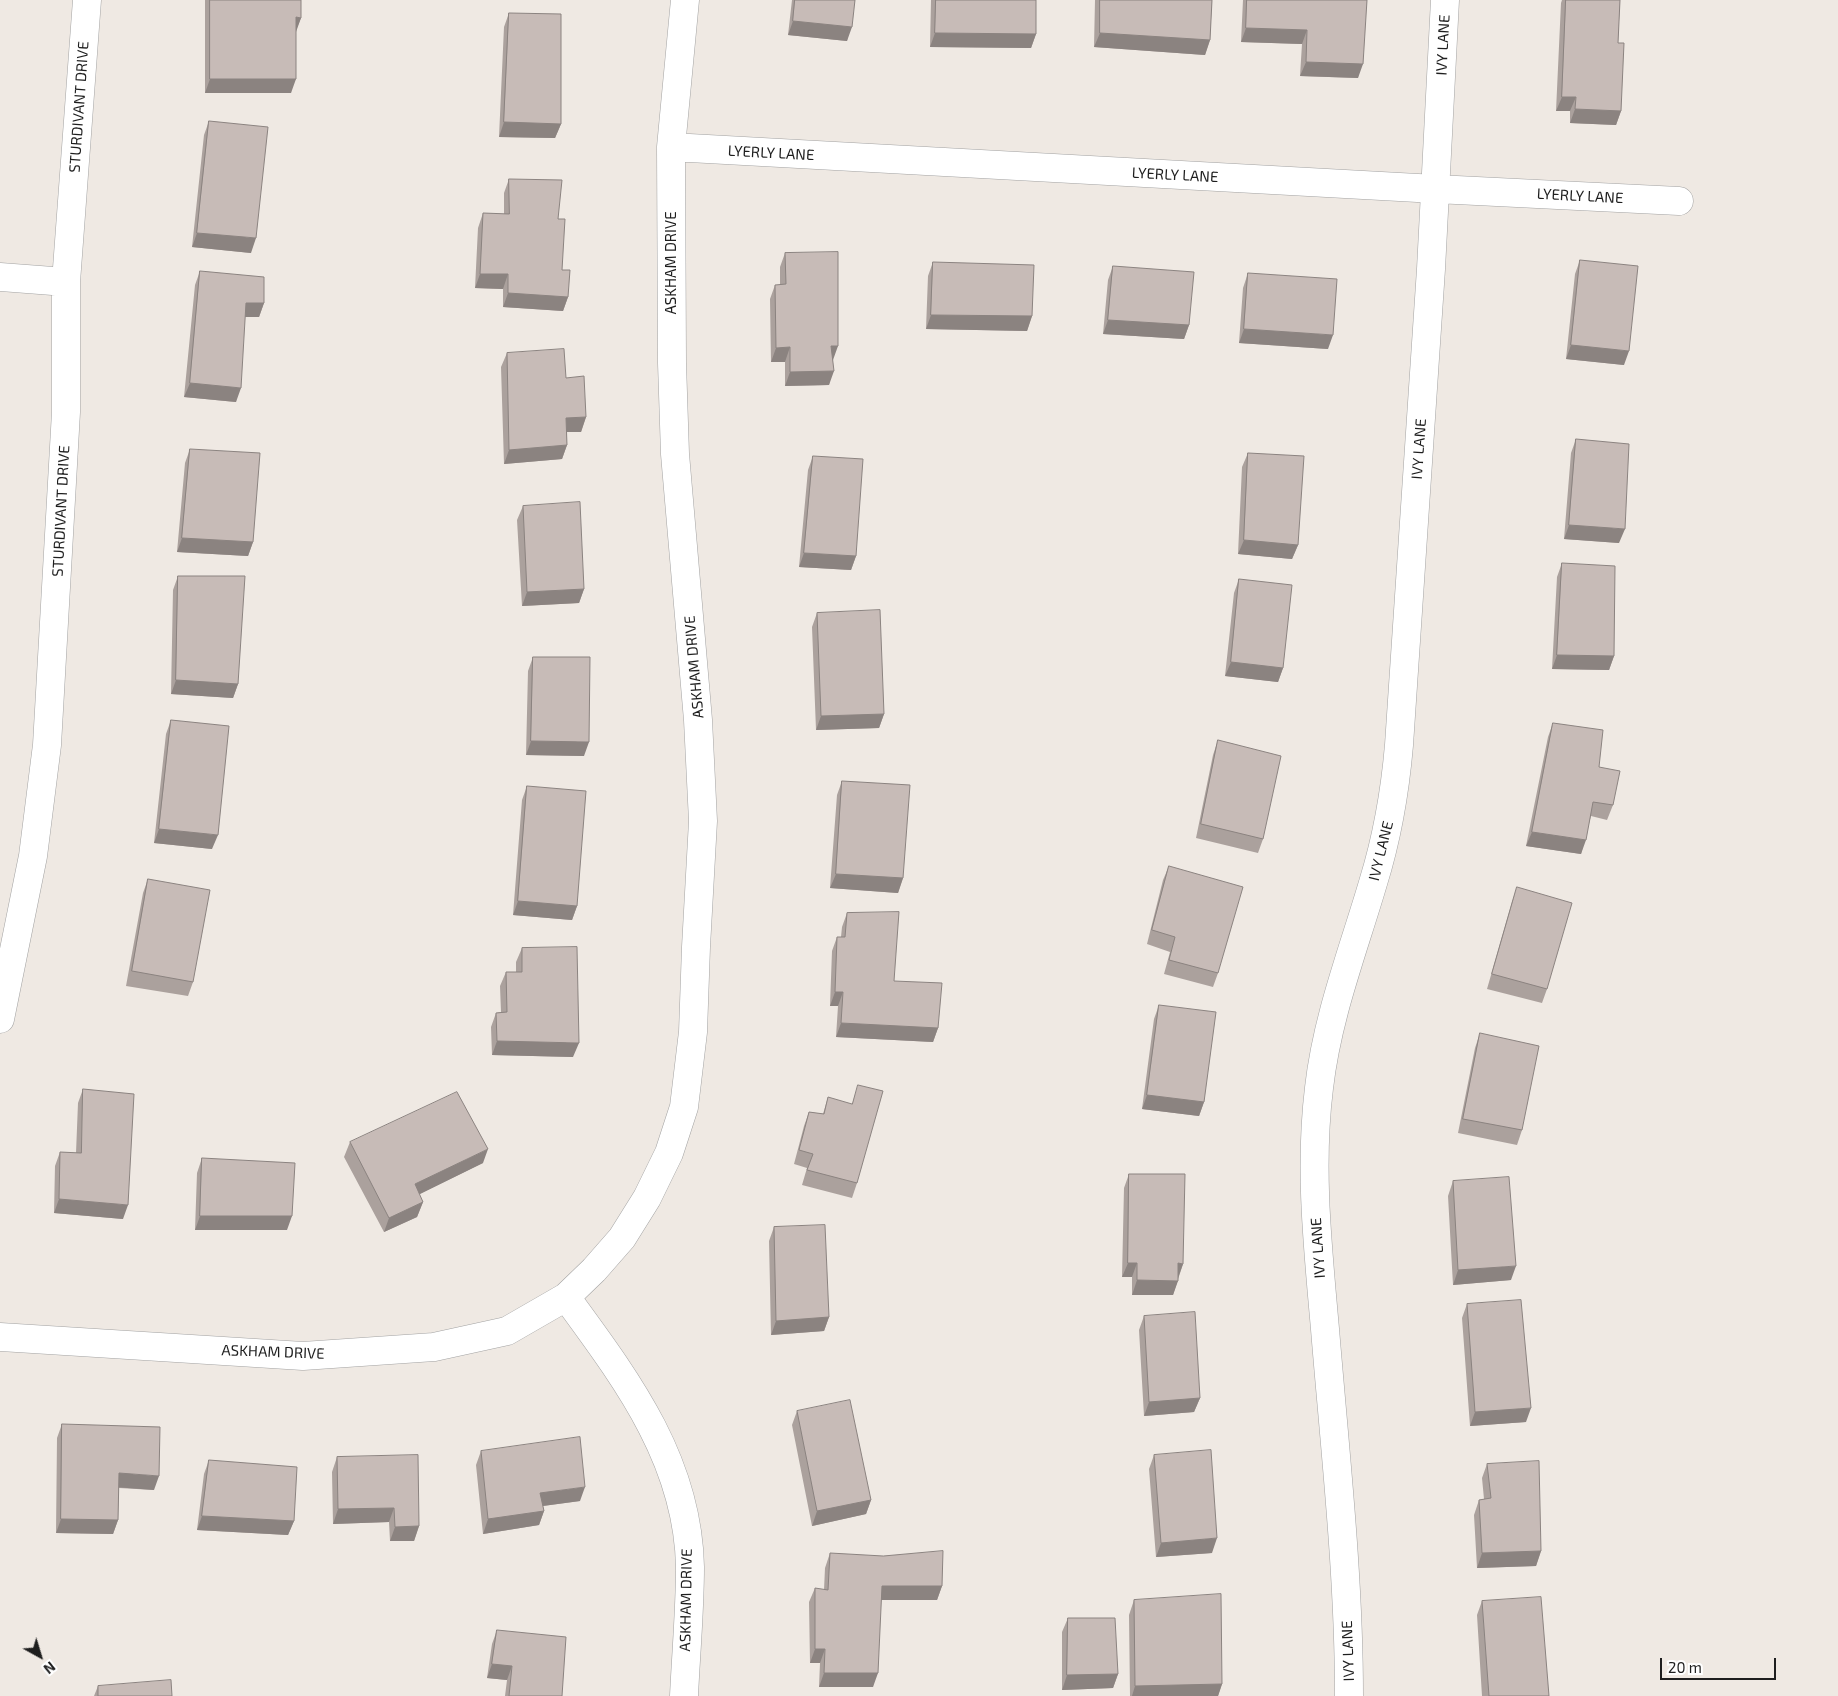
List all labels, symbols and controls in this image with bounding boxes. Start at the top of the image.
street label: IVY LANE [1432,14,1454,76]
street label: STURDIVANT DRIVE [65,41,93,173]
street label: LYERLY LANE [727,142,815,164]
street label: LYERLY LANE [1131,164,1219,186]
street label: LYERLY LANE [1536,185,1624,207]
street label: ASKHAM DRIVE [662,211,680,315]
street label: IVY LANE [1408,418,1430,480]
street label: STURDIVANT DRIVE [49,445,73,577]
street label: ASKHAM DRIVE [681,615,707,719]
street label: IVY LANE [1365,819,1397,883]
street label: IVY LANE [1307,1217,1329,1279]
street label: ASKHAM DRIVE [221,1341,325,1363]
street label: ASKHAM DRIVE [676,1548,696,1652]
street label: IVY LANE [1338,1620,1358,1682]
north arrow [15,1631,65,1681]
scale bar [1663,1648,1779,1680]
text: N [40,1658,59,1678]
text: 20 m [1668,1658,1702,1676]

